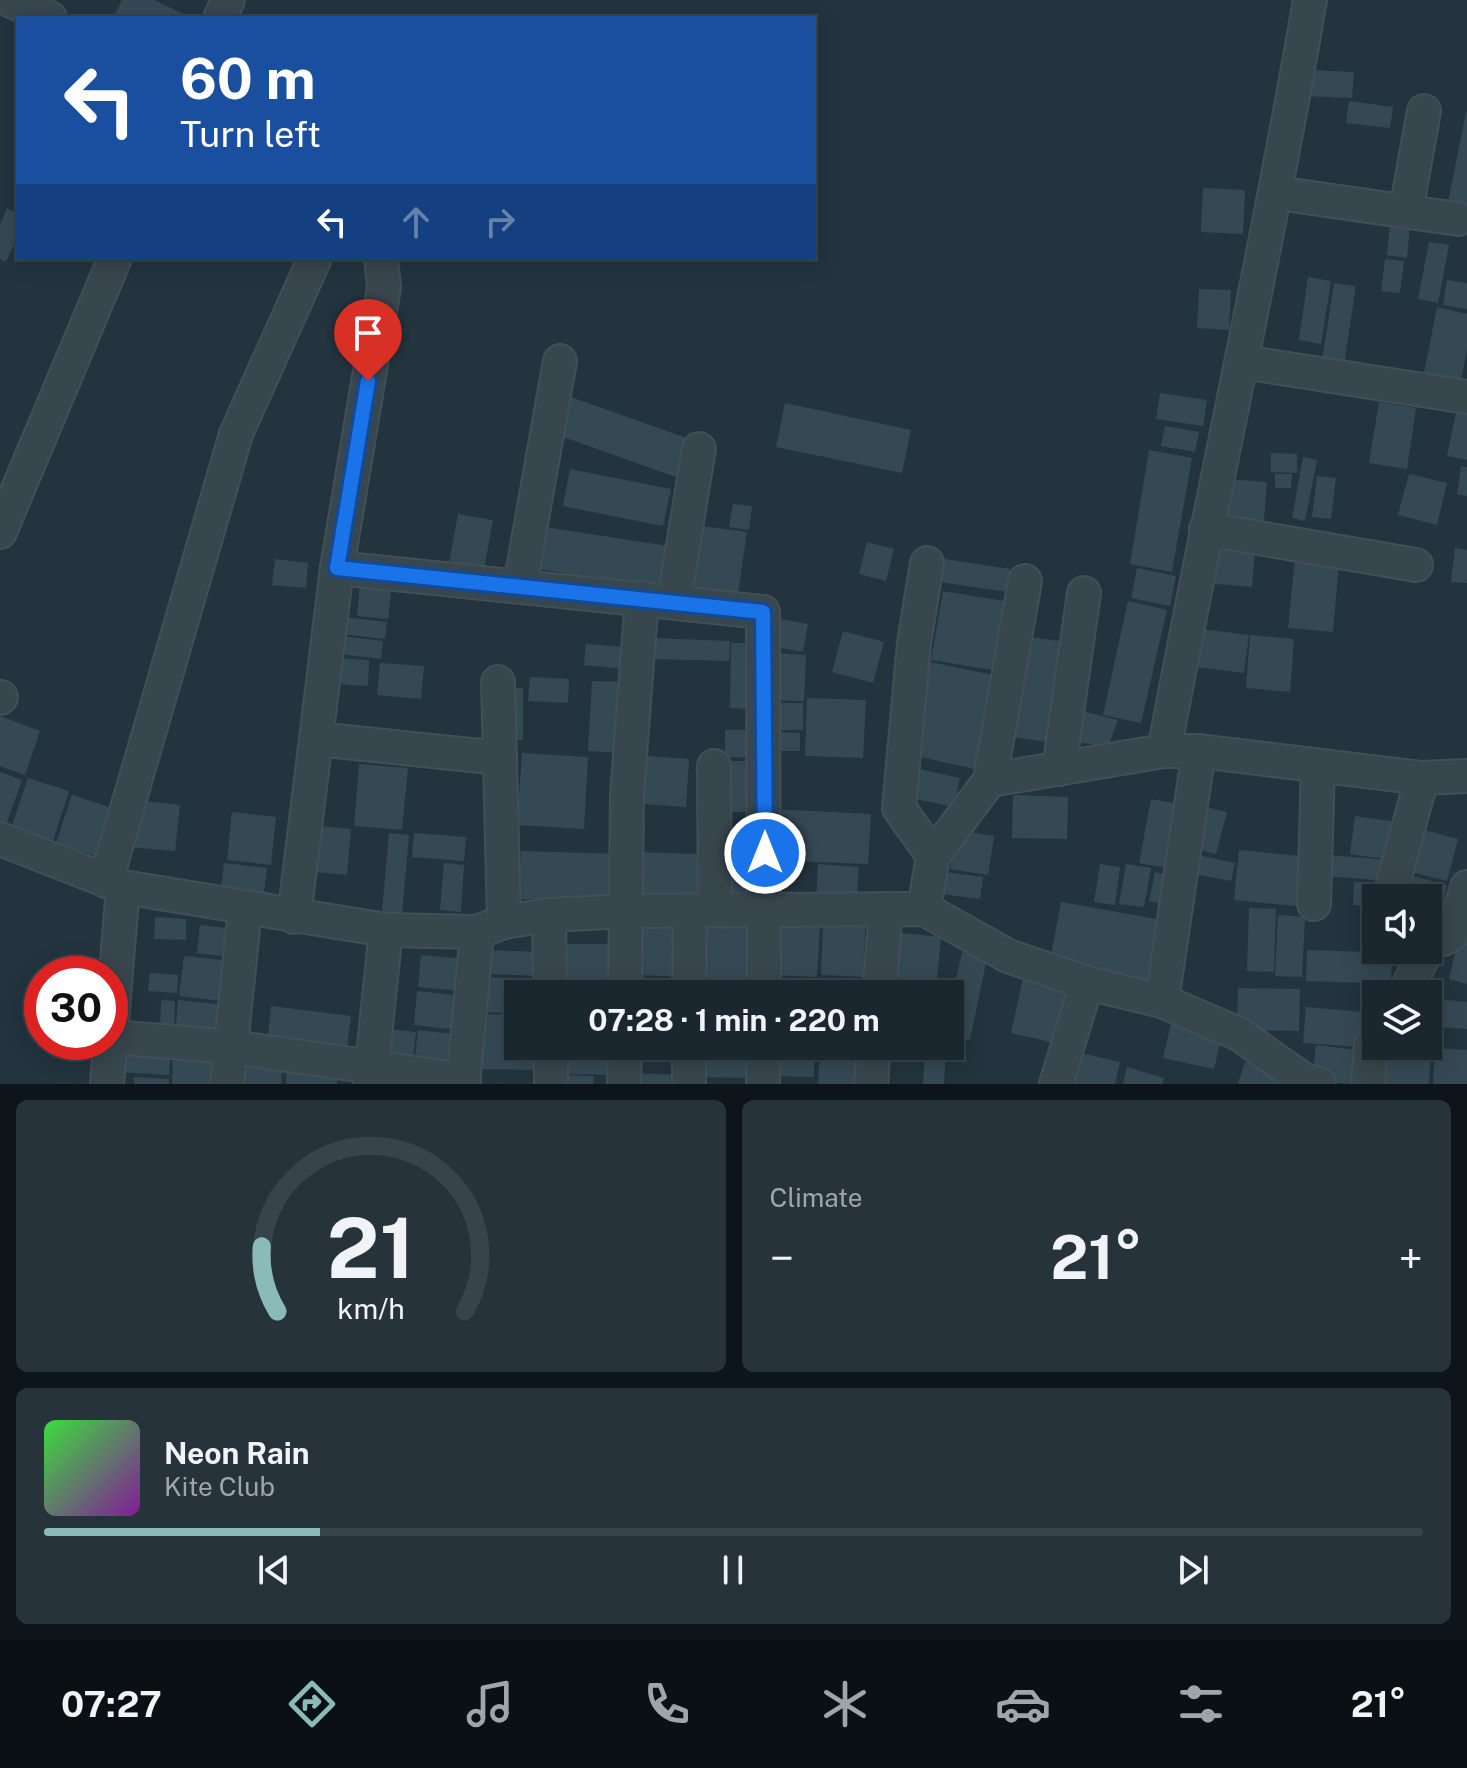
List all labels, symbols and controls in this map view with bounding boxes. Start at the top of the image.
text: 60 m [180,46,316,112]
icon: left [48,48,152,152]
text: Turn left [180,113,321,155]
icon: left [310,200,354,244]
icon: ahead [394,200,438,244]
icon: right [478,200,522,244]
pin [334,299,402,381]
icon: arrive [346,311,390,355]
position arrow [723,811,807,895]
map controls [1362,884,1442,1060]
button: sound [1362,884,1442,964]
speed limit sign: 30 [24,956,128,1060]
button: layers [1362,980,1442,1060]
text: 07:28 · 1 min · 220 m [588,1002,880,1038]
text: Climate [770,1182,863,1213]
text: 21 [327,1199,415,1297]
text: 21° [1050,1222,1142,1293]
text: − [770,1232,794,1284]
text: + [1399,1232,1423,1284]
text: km/h [337,1292,404,1325]
text: Neon Rain [164,1435,310,1471]
text: Kite Club [164,1471,275,1502]
icon: previous [252,1548,296,1592]
icon: pause [711,1548,755,1592]
icon: next [1171,1548,1215,1592]
icon: directions [284,1676,340,1732]
icon: music [462,1676,518,1732]
icon: phone [639,1676,695,1732]
icon: climate [817,1676,873,1732]
icon: car [995,1676,1051,1732]
icon: filters [1173,1676,1229,1732]
text: 07:27 [61,1683,162,1725]
text: 21° [1351,1683,1406,1725]

